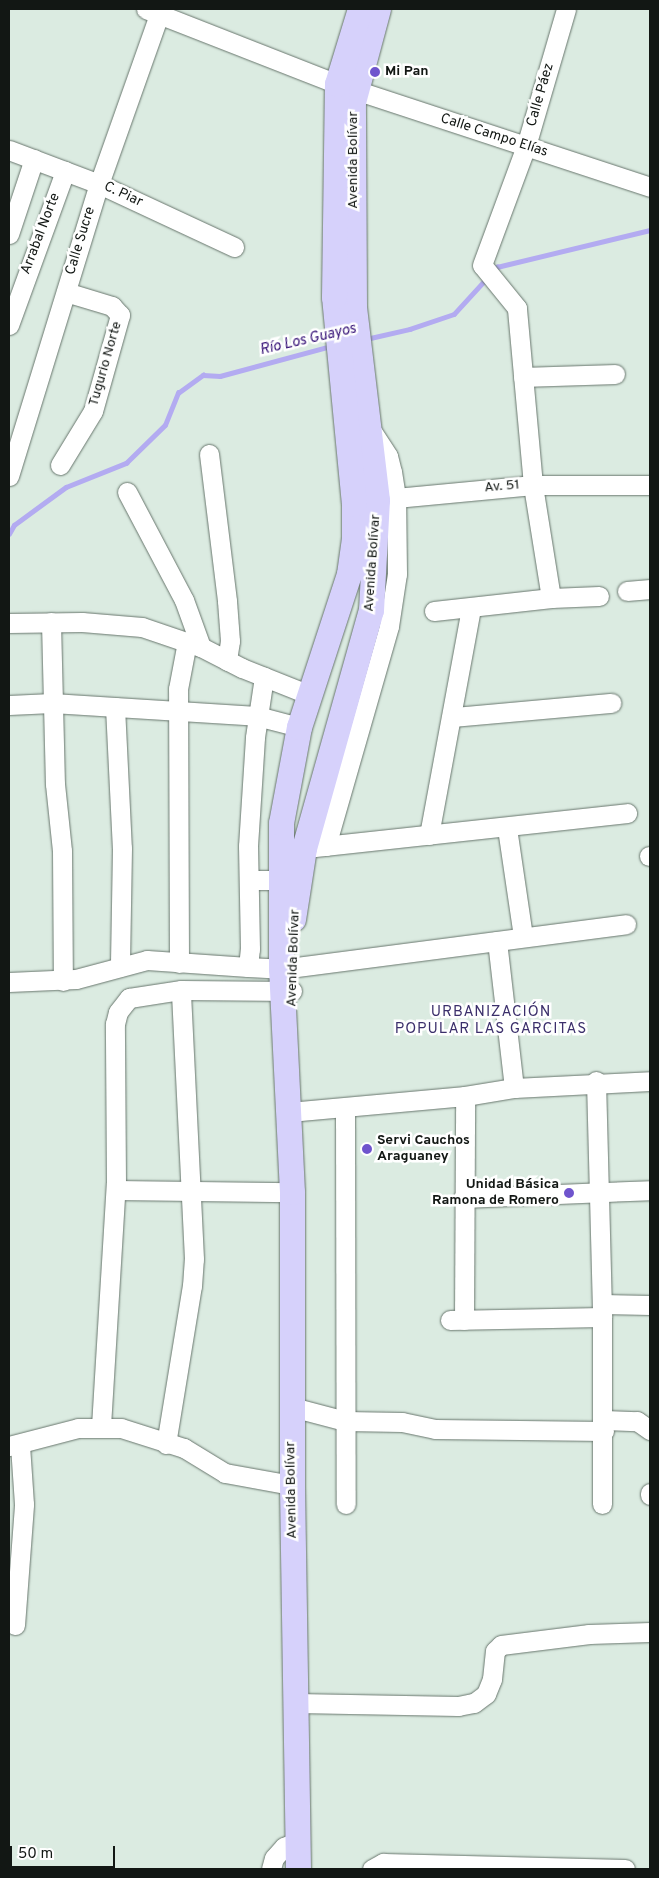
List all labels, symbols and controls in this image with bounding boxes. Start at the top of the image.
street label: Calle Páez [524,61,558,129]
place label: Mi Pan [385,64,429,80]
marker: Mi Pan [369,66,381,78]
street label: Avenida Bolívar [346,111,362,209]
street label: Calle Campo Elías [438,111,550,161]
street label: C. Piar [101,179,145,211]
street label: Arrabal Norte [18,191,64,277]
street label: Calle Sucre [63,205,99,277]
street label: Tugurio Norte [86,320,126,408]
water label: Río Los Guayos [258,320,358,360]
street label: Av. 51 [484,477,520,497]
street label: Avenida Bolívar [361,514,385,612]
street label: Avenida Bolívar [284,909,304,1007]
district label: URBANIZACIÓN POPULAR LAS GARCITAS [392,1003,590,1038]
place label: Servi Cauchos Araguaney [377,1133,470,1166]
marker: Servi Cauchos Araguaney [361,1143,373,1155]
place label: Unidad Básica Ramona de Romero [432,1177,559,1210]
marker: Unidad Básica Ramona de Romero [563,1187,575,1199]
street label: Avenida Bolívar [283,1441,301,1539]
scale bar [12,1836,118,1868]
text: 50 m [18,1845,53,1864]

